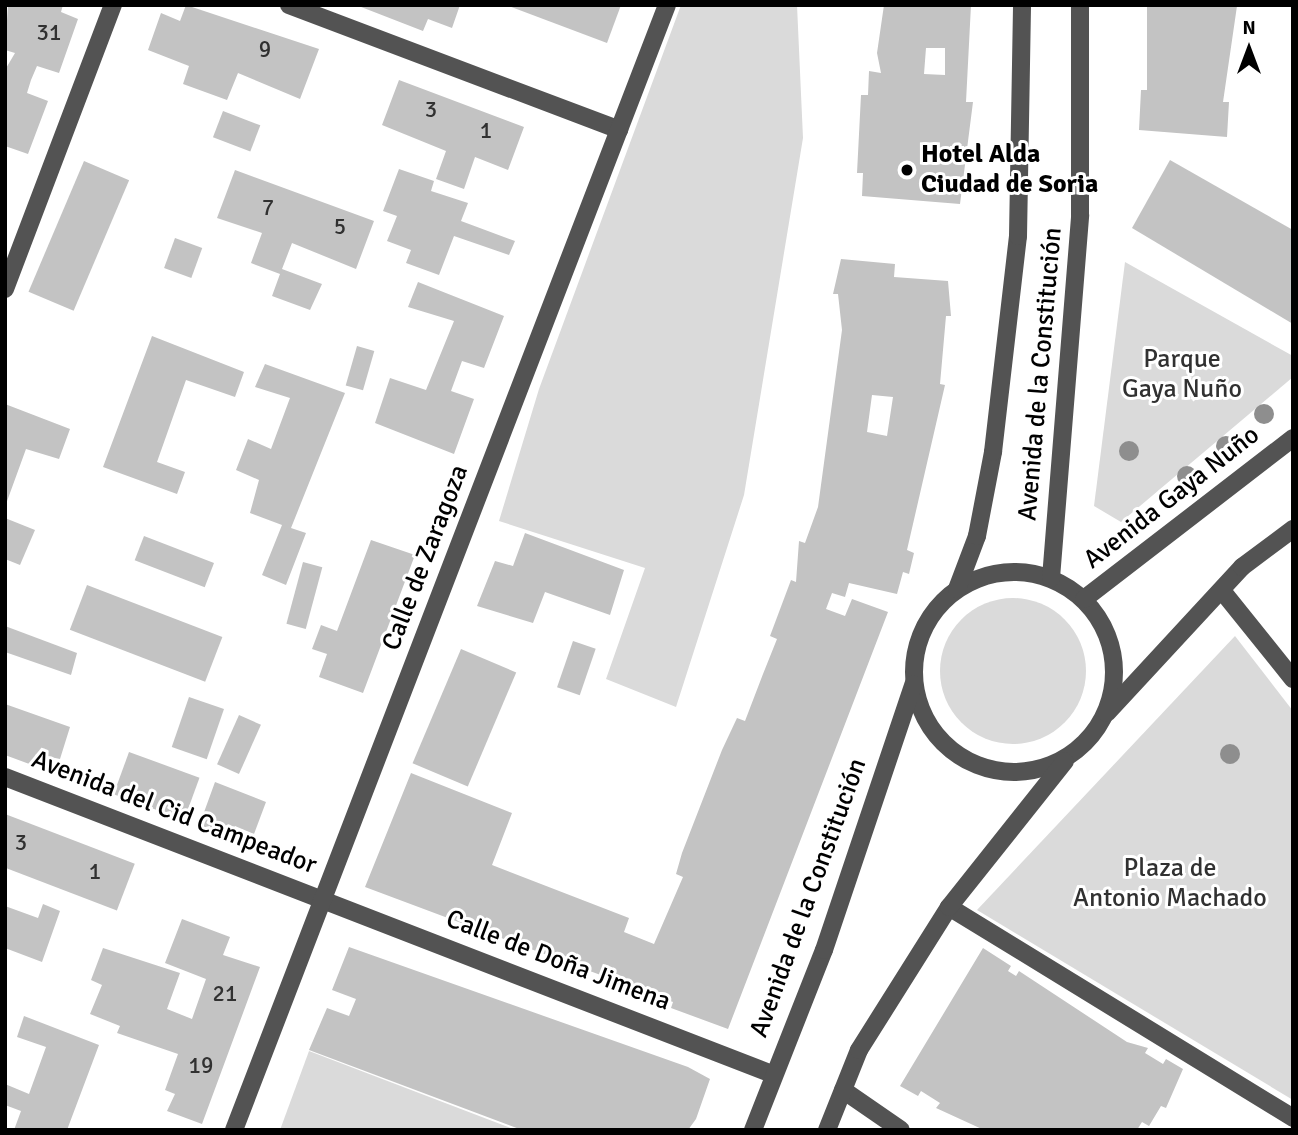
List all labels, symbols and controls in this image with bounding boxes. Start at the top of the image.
north arrow [1214,14,1284,84]
text: N [1242,16,1256,40]
house number: 31 [37,19,61,47]
house number: 9 [259,36,271,64]
house number: 3 [425,96,437,124]
house number: 1 [480,117,492,145]
place label: Hotel Alda Ciudad de Soria [921,139,1098,200]
marker: Hotel Alda Ciudad de Soria [899,162,915,178]
house number: 7 [262,194,274,222]
house number: 5 [334,213,346,241]
street label: Avenida de la Constitución [1013,226,1069,522]
park label: Parque Gaya Nuño [1122,344,1242,406]
street label: Avenida Gaya Nuño [1078,420,1266,576]
street label: Calle de Zaragoza [376,461,476,655]
street label: Avenida del Cid Campeador [27,744,321,882]
street label: Avenida de la Constitución [744,754,874,1042]
house number: 3 [15,829,27,857]
park label: Plaza de Antonio Machado [1073,853,1267,914]
house number: 1 [89,858,101,886]
street label: Calle de Doña Jimena [441,904,675,1018]
house number: 21 [213,980,237,1008]
house number: 19 [189,1052,213,1080]

